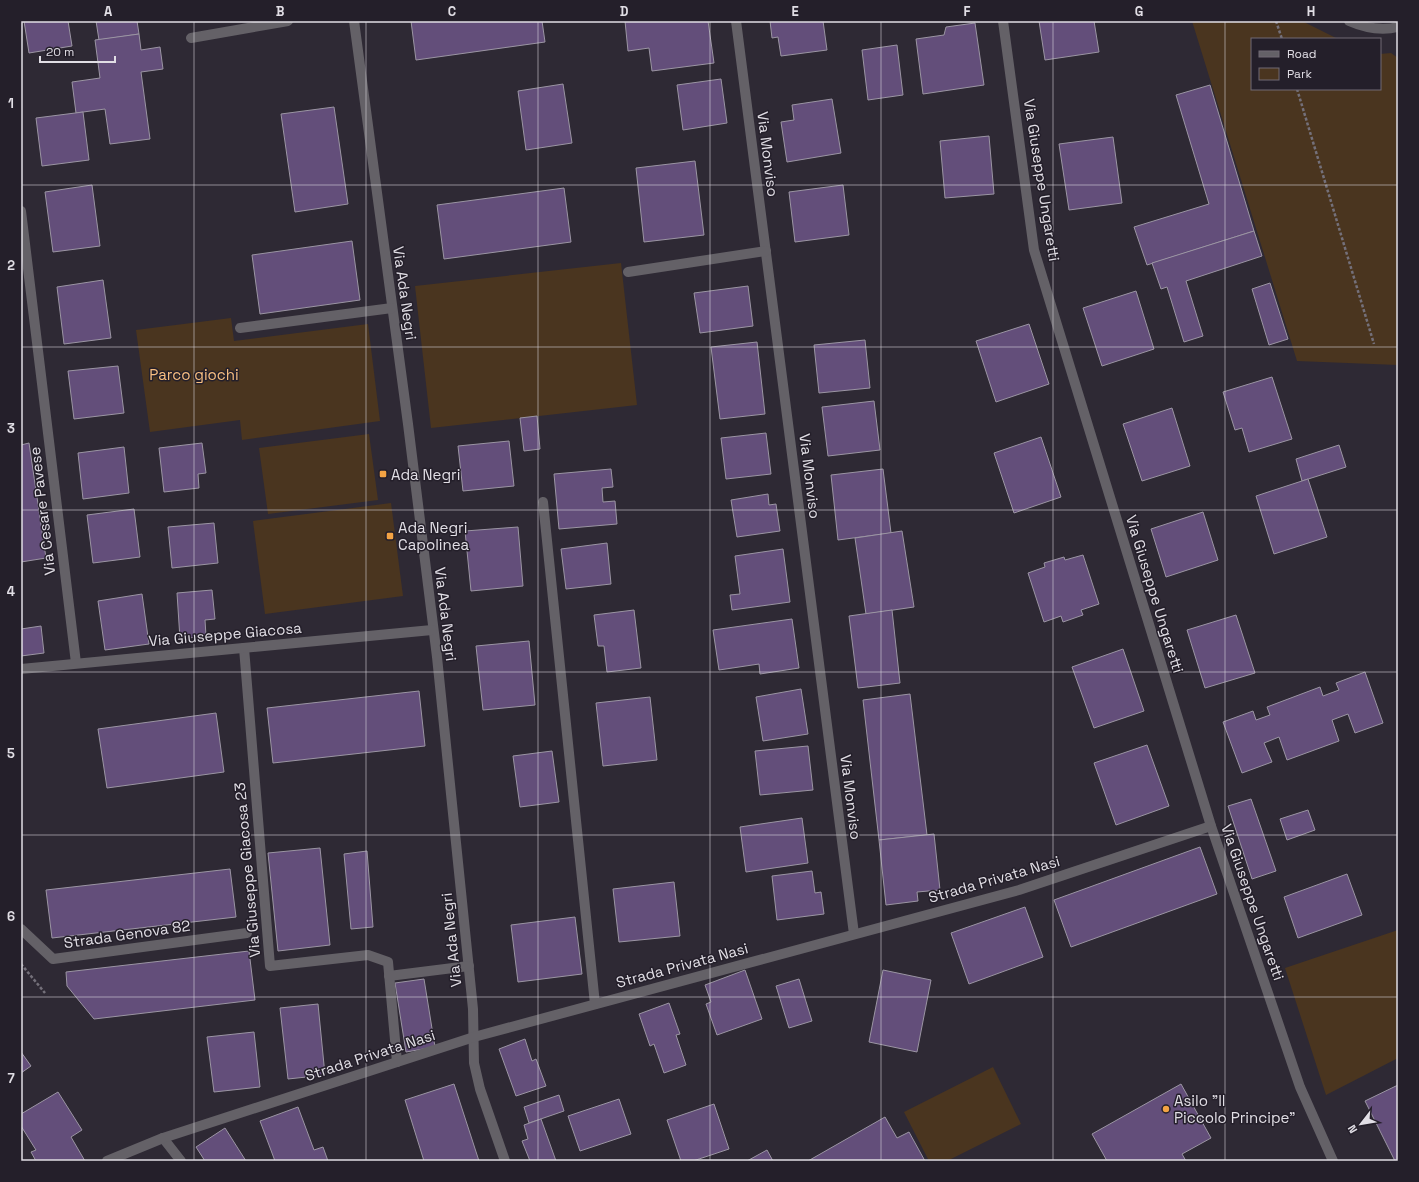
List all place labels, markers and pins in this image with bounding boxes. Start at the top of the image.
place label: Ada Negri [391,465,460,484]
marker: Ada Negri [378,469,388,479]
place label: Ada Negri Capolinea [398,518,470,554]
marker: Ada Negri Capolinea [385,531,395,541]
place label: Asilo "Il Piccolo Principe" [1174,1091,1295,1127]
marker: Asilo "Il Piccolo Principe" [1161,1104,1171,1114]

